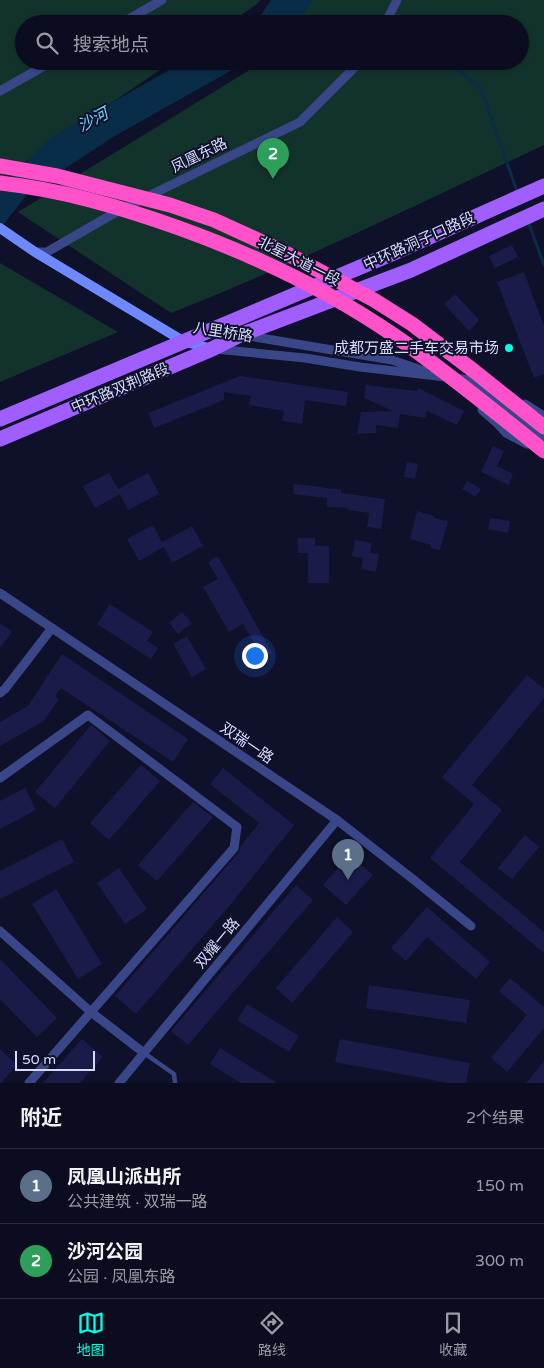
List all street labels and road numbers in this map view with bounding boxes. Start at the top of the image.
street label: 凤凰东路 [168,134,230,176]
street label: 中环路洞子口路段 [361,208,477,274]
street label: 北星大道一段 [255,233,343,289]
street label: 八里桥路 [192,318,254,346]
street label: 中环路双荆路段 [68,359,172,417]
street label: 双瑞一路 [217,719,277,767]
street label: 双耀一路 [191,914,243,972]

